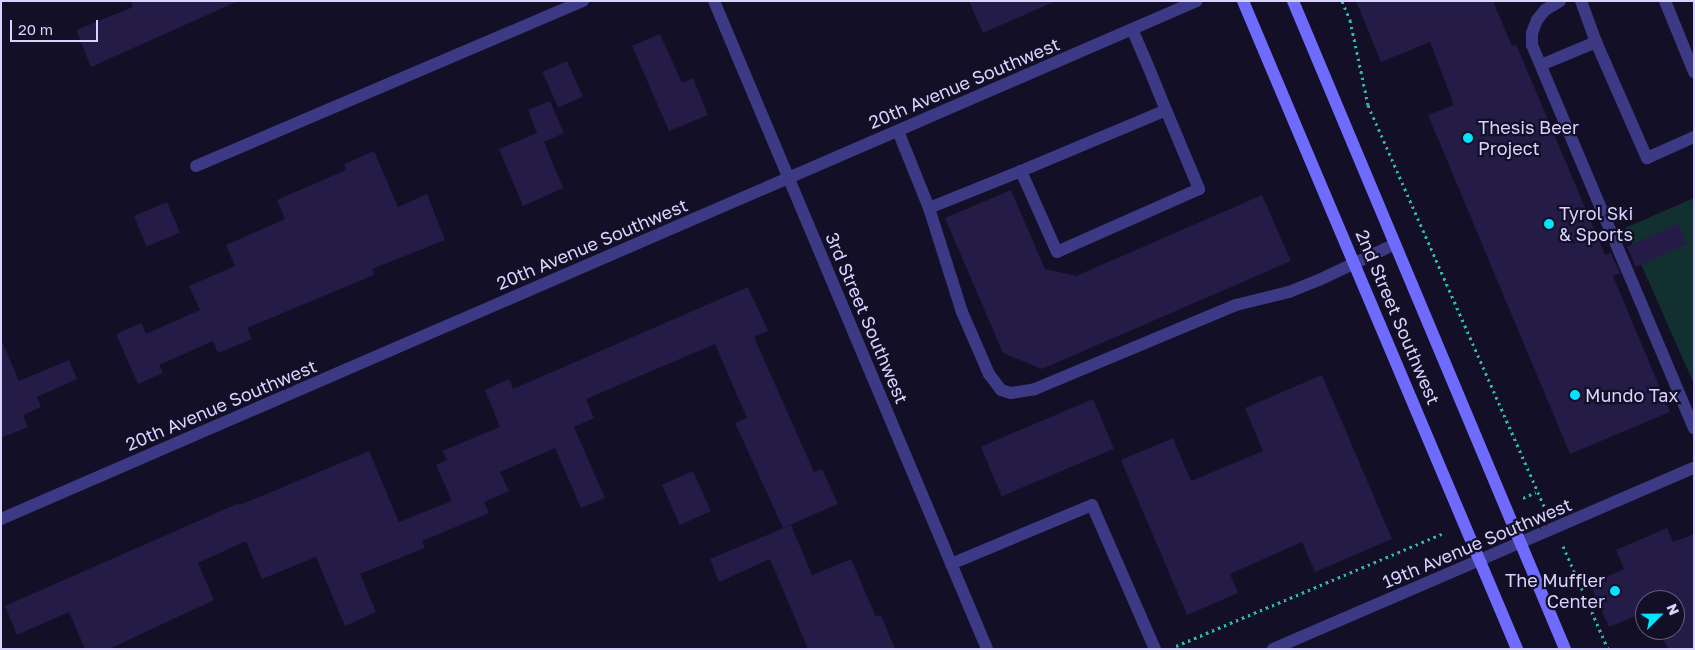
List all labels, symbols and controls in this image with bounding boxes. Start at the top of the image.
scale bar [12,10,100,42]
text: 20 m [18,20,53,38]
street label: 20th Avenue Southwest [865,33,1063,133]
place label: Thesis Beer Project [1478,117,1579,160]
marker: Thesis Beer Project [1462,132,1474,144]
street label: 20th Avenue Southwest [493,194,691,294]
place label: Tyrol Ski & Sports [1559,203,1633,245]
marker: Tyrol Ski & Sports [1543,218,1555,230]
street label: 2nd Street Southwest [1351,226,1445,408]
street label: 3rd Street Southwest [821,229,913,407]
street label: 20th Avenue Southwest [122,355,320,455]
place label: Mundo Tax [1585,384,1678,406]
marker: Mundo Tax [1569,389,1581,401]
street label: 19th Avenue Southwest [1379,493,1575,593]
place label: The Muffler Center [1505,570,1605,612]
marker: The Muffler Center [1609,585,1621,597]
north arrow [1635,590,1685,640]
text: N [1663,601,1683,618]

